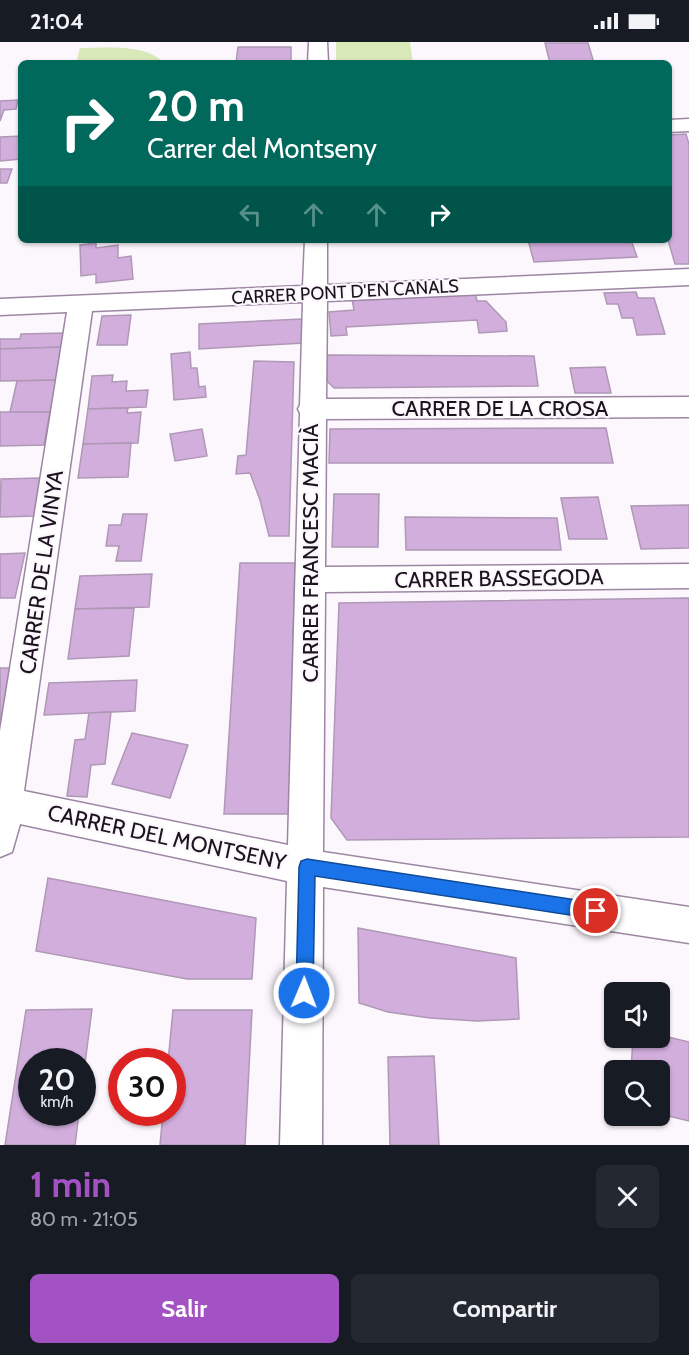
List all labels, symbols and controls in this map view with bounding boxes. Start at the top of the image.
text: 21:04 [30,8,84,35]
text: 20 m [147,80,245,132]
icon: right [48,84,126,162]
text: Carrer del Montseny [147,132,377,165]
icon: left [234,198,267,231]
icon: ahead [297,198,330,231]
icon: ahead [360,198,393,231]
icon: right [423,198,456,231]
street label: CARRER PONT D'EN CANALS [231,275,459,309]
street label: CARRER DE LA CROSA [392,395,609,422]
street label: CARRER FRANCESC MACIÀ [297,423,324,682]
street label: CARRER DE LA VINYA [14,468,69,676]
street label: CARRER BASSEGODA [394,563,604,594]
street label: CARRER DEL MONTSENY [45,799,289,876]
pin [570,885,621,936]
icon: arrive [579,894,612,927]
position arrow [272,961,336,1025]
map controls [604,982,670,1126]
button: sound [604,982,670,1048]
speed limit sign: 30 [108,1048,186,1126]
button: search [604,1060,670,1126]
text: 20 [38,1061,76,1098]
text: km/h [41,1093,73,1111]
text: 1 min [30,1162,111,1206]
button: close [596,1165,659,1228]
text: 80 m · 21:05 [30,1207,138,1231]
button: Salir [30,1274,339,1343]
button: Compartir [351,1274,659,1343]

